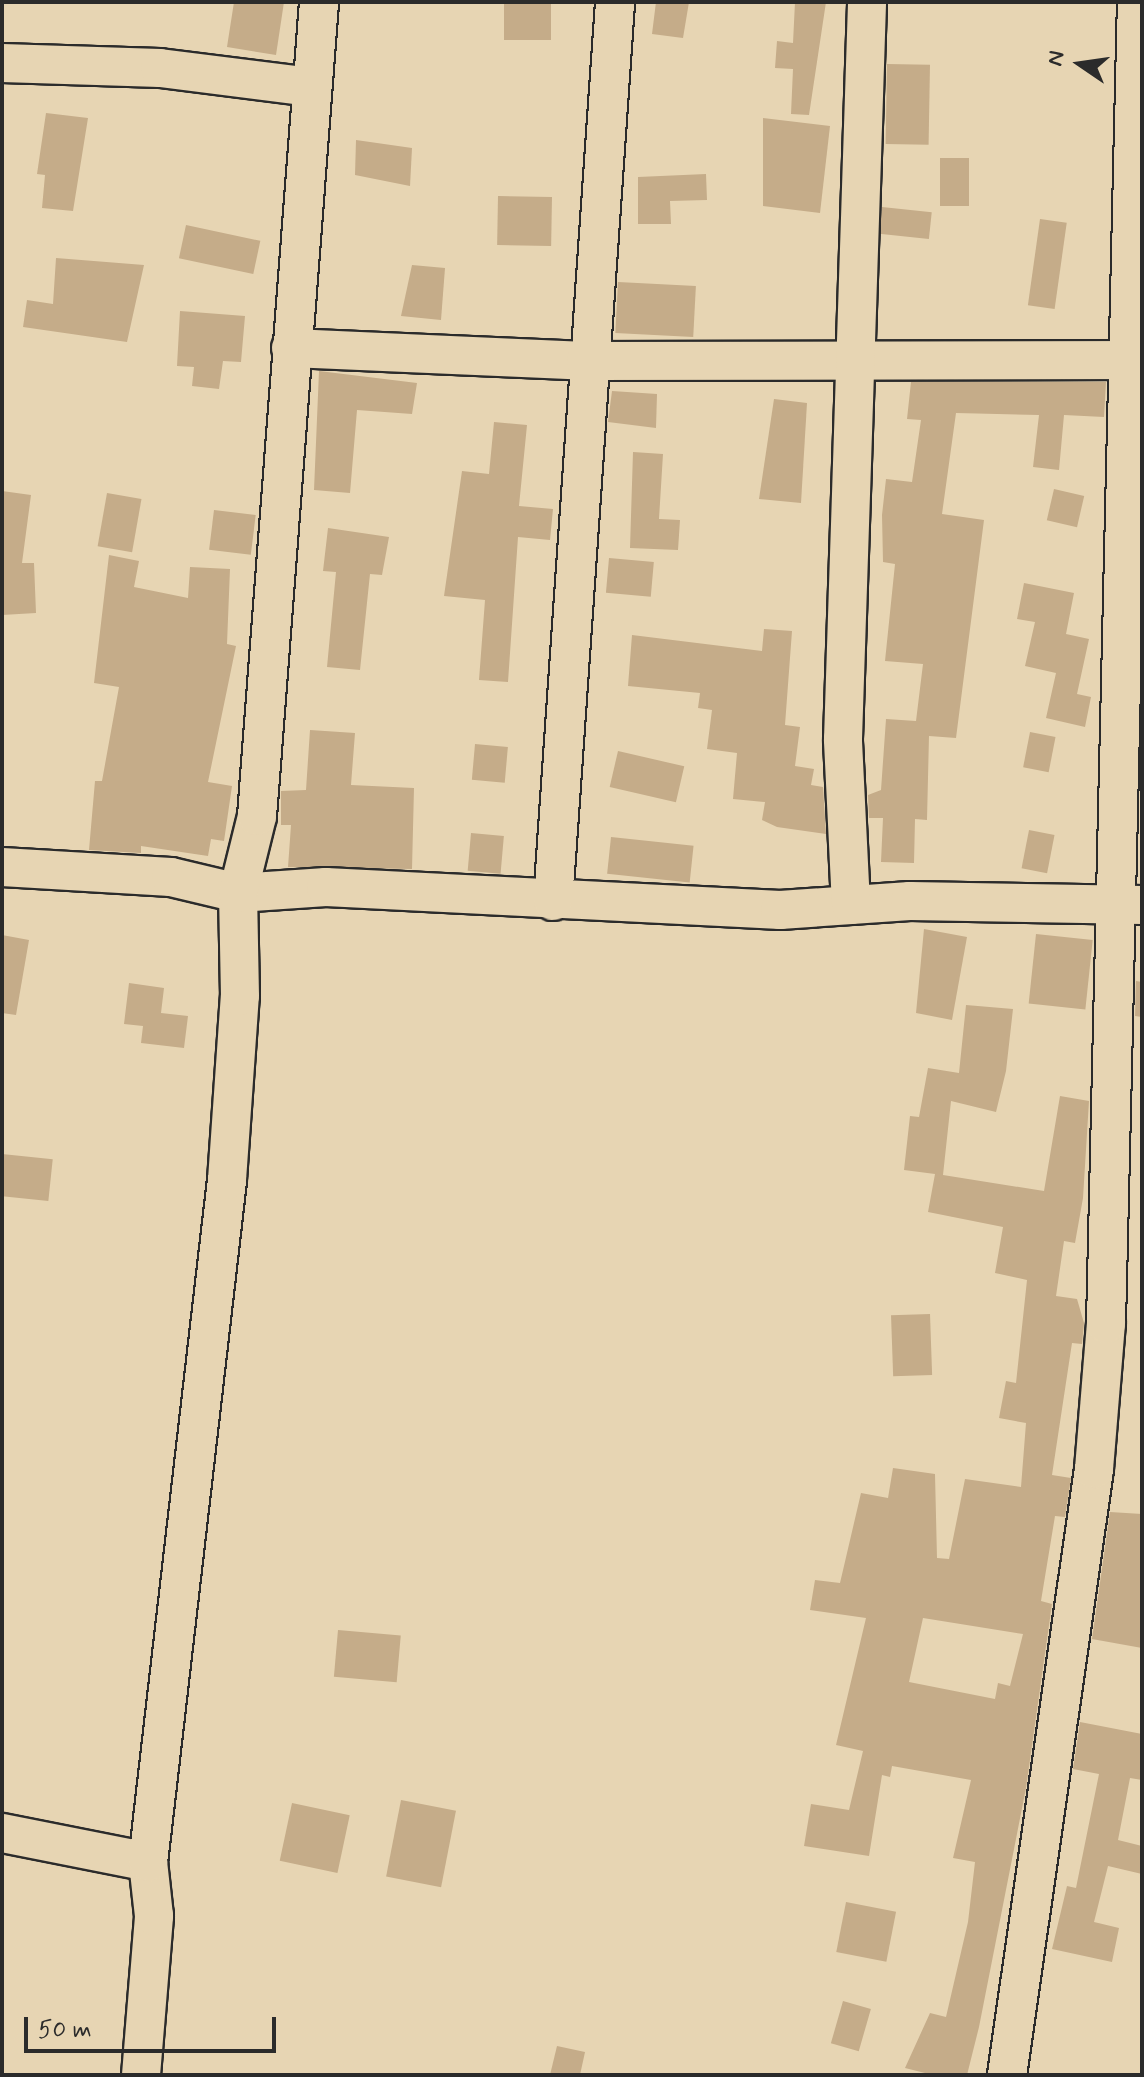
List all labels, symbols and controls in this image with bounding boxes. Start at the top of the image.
north arrow [1040,24,1120,104]
text: N [1041,48,1072,69]
scale bar [28,2001,280,2051]
text: 50 m [38,2015,92,2046]

